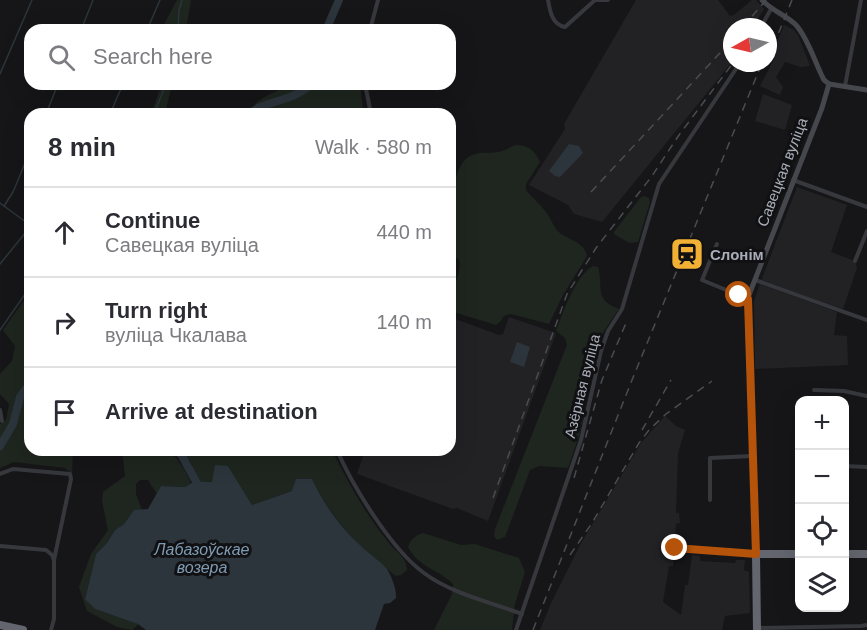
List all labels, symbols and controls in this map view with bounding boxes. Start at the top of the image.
north arrow [723,18,777,72]
search box [24,24,456,90]
icon: search [45,41,78,74]
text: Search here [93,44,213,69]
street label: Савецкая вуліца [753,114,811,229]
text: 8 min [48,132,116,162]
text: Walk · 580 m [315,136,432,158]
text: Continue [105,208,200,233]
icon: ahead [48,216,81,249]
text: 440 m [376,221,432,243]
text: Савецкая вуліца [105,234,259,256]
station icon: Слонім [669,236,705,272]
place label: Слонім [710,246,764,263]
route start [725,281,751,307]
text: Turn right [105,298,207,323]
icon: right [48,306,81,339]
text: 140 m [376,311,432,333]
text: вуліца Чкалава [105,324,247,346]
street label: Азёрная вуліца [561,332,603,440]
icon: arrive [48,396,81,429]
map controls [795,396,849,612]
button: + [795,396,849,450]
text: Arrive at destination [105,399,318,424]
button: − [795,450,849,504]
button: locate [795,504,849,558]
route end [661,534,687,560]
water label: Лабазоўскае возера [154,541,250,576]
button: layers [795,558,849,612]

